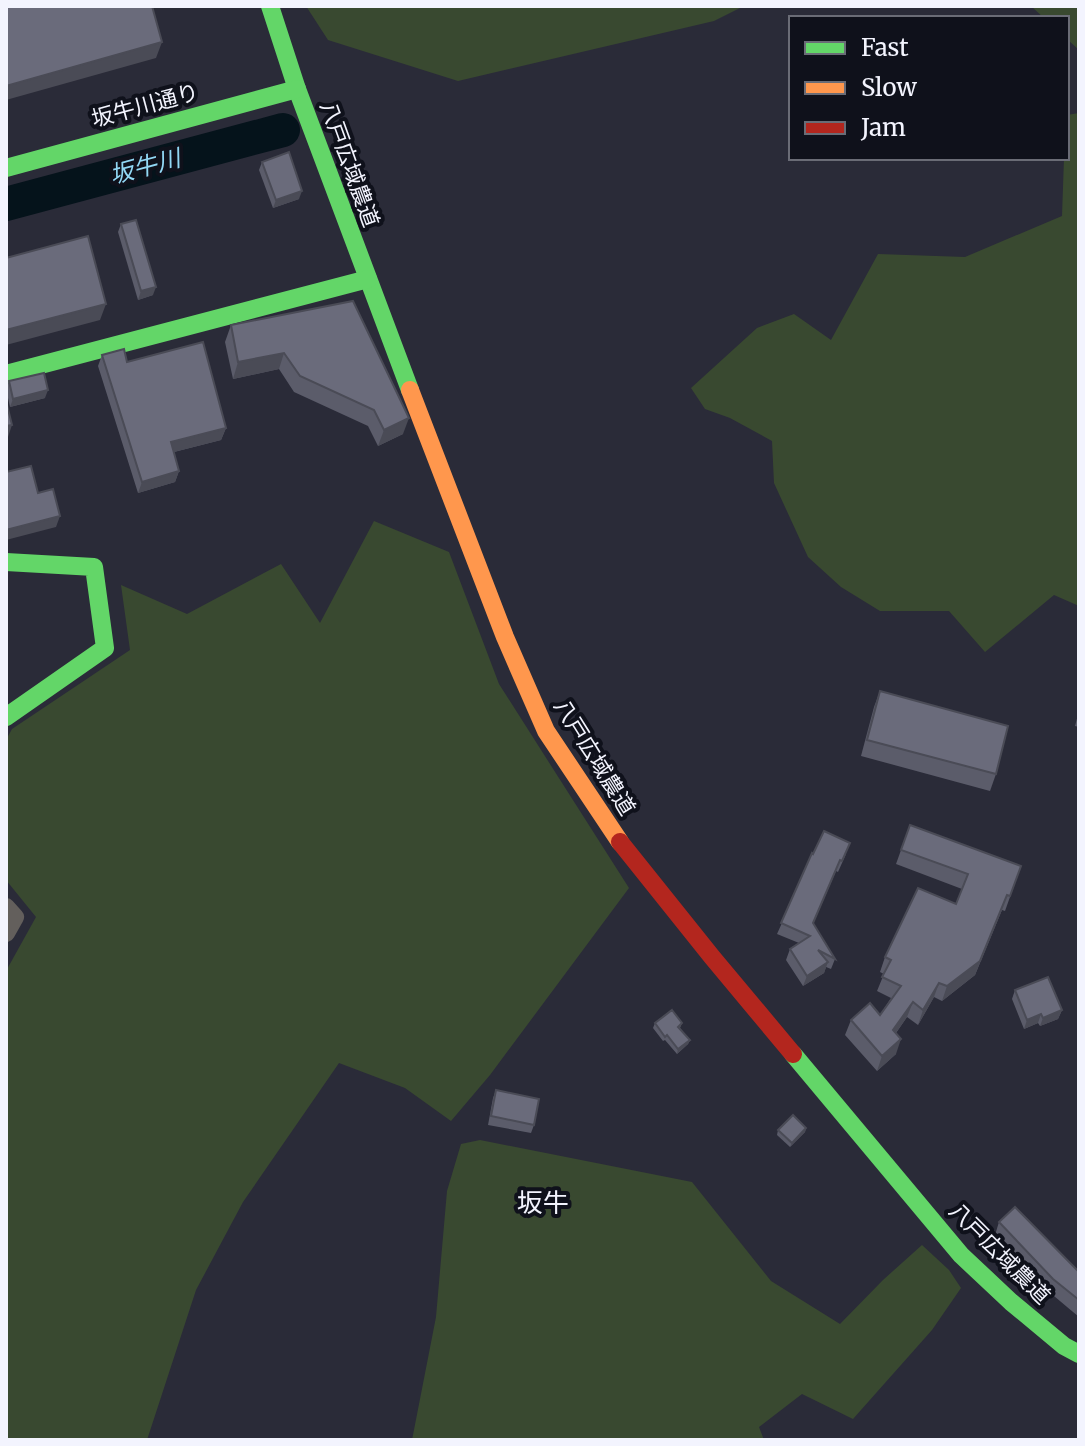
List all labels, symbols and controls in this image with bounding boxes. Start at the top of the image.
legend [789,16,1069,160]
text: Fast [861,32,909,63]
text: Slow [861,72,917,103]
street label: 坂牛川通り [88,77,202,133]
street label: 八戸広域農道 [314,97,386,231]
text: Jam [860,112,906,143]
water label: 坂牛川 [106,141,187,191]
street label: 八戸広域農道 [548,694,642,820]
district label: 坂牛 [517,1186,569,1219]
street label: 八戸広域農道 [943,1196,1057,1310]

